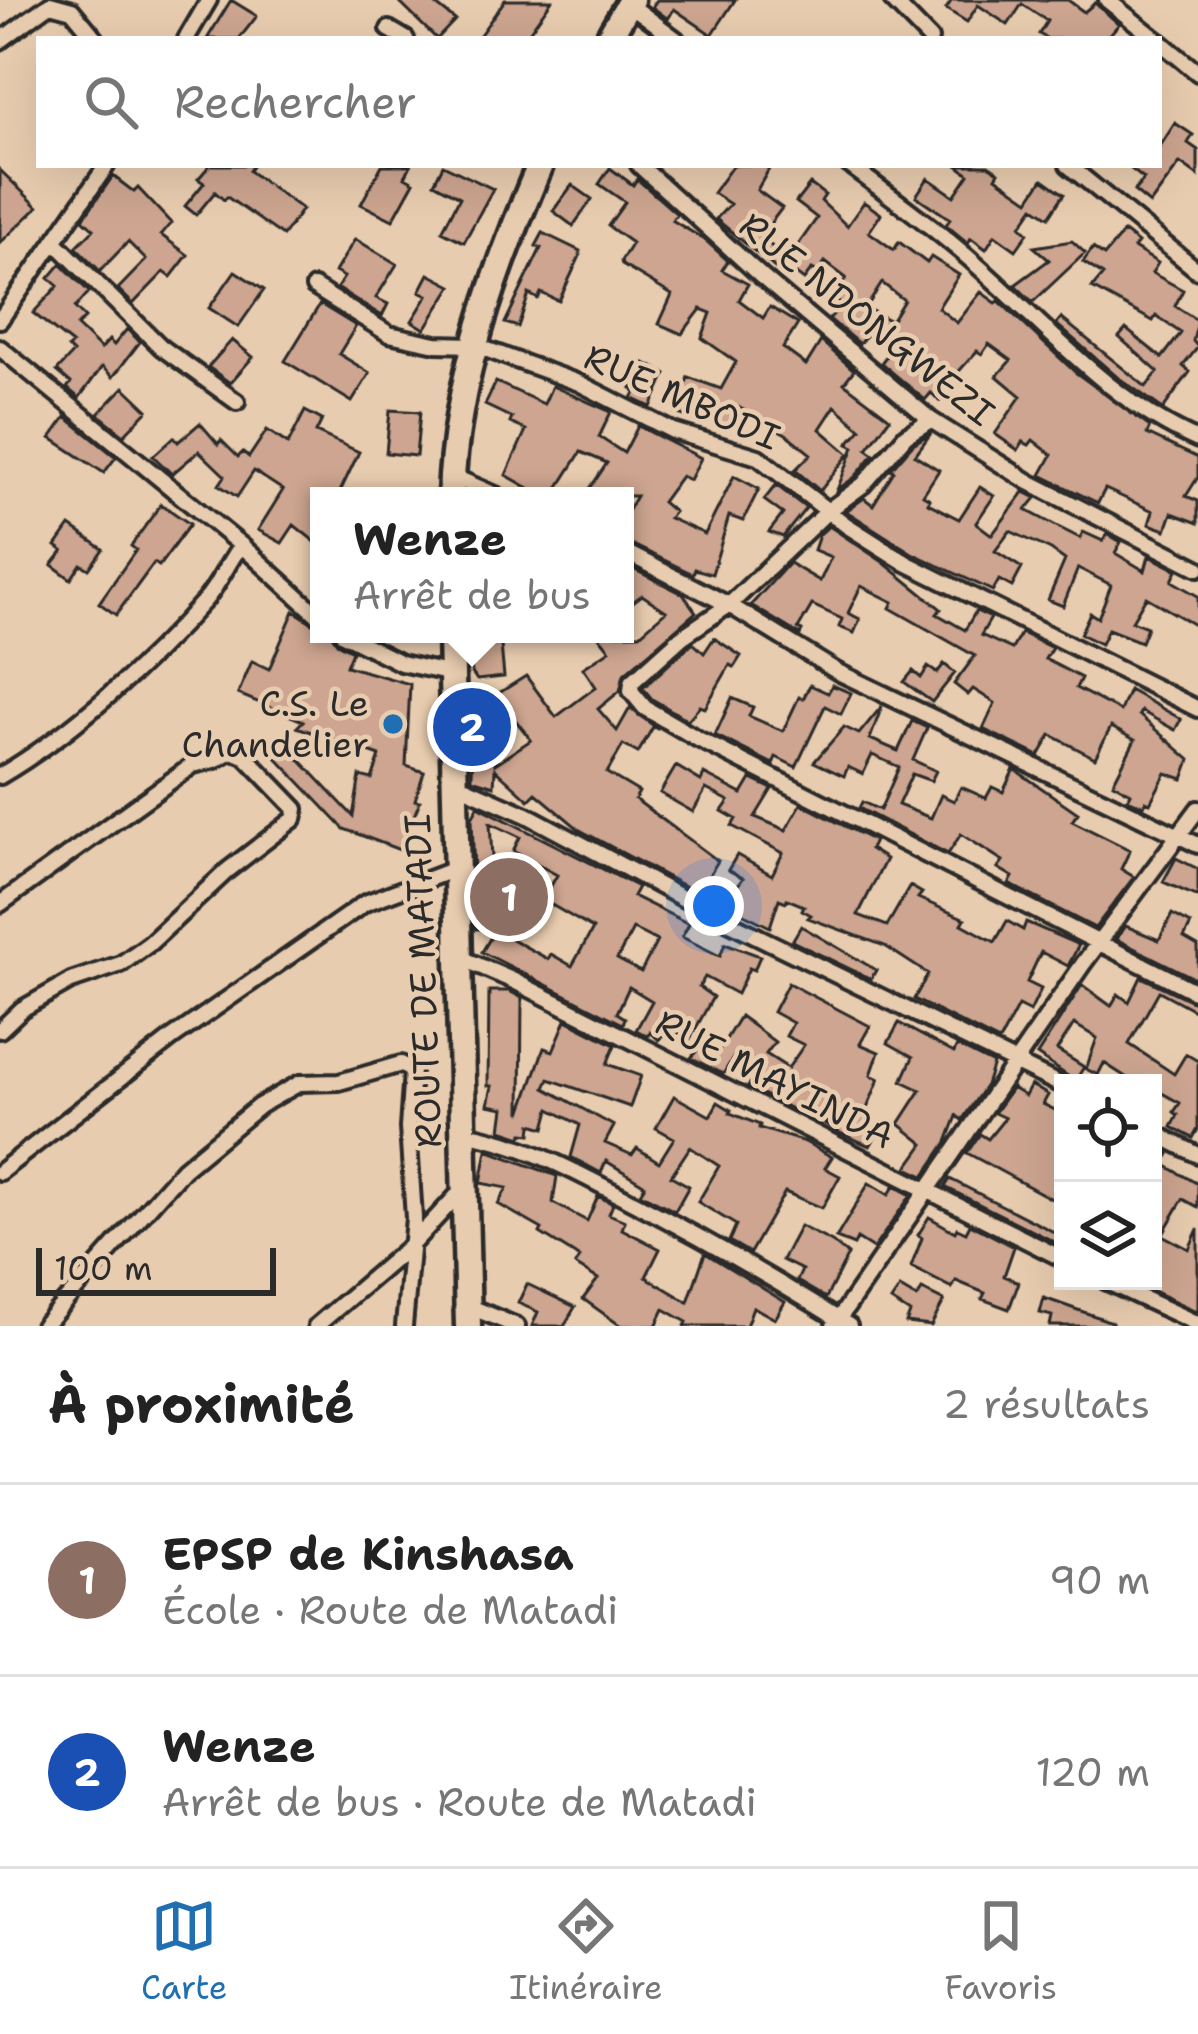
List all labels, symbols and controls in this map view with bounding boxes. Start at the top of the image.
search box [36,36,1162,168]
icon: search [78,69,144,135]
text: Rechercher [174,72,417,132]
street label: RUE NDONGWEZI [729,201,1005,437]
street label: RUE MBODI [577,332,787,462]
popup [310,487,634,643]
text: Wenze [353,509,507,569]
text: Arrêt de bus [353,569,591,621]
place label: C.S. Le Chandelier [182,679,369,769]
pin: 2 [433,682,511,772]
marker: C.S. Le Chandelier [380,711,406,737]
street label: ROUTE DE MATADI [393,813,453,1149]
pin: 1 [470,852,548,942]
your location [684,876,744,936]
street label: RUE MAYINDA [647,998,903,1160]
map controls [1054,1074,1162,1290]
button: locate [1054,1074,1162,1182]
button: layers [1054,1182,1162,1290]
scale bar [36,1242,276,1295]
text: 100 m [54,1246,153,1291]
text: À proximité [48,1370,355,1438]
text: 2 résultats [943,1378,1150,1430]
text: EPSP de Kinshasa [162,1524,574,1584]
text: 1 [78,1554,96,1606]
text: 90 m [1049,1554,1150,1606]
text: École · Route de Matadi [162,1584,618,1636]
text: Wenze [162,1716,316,1776]
text: 2 [73,1746,101,1798]
text: 120 m [1035,1746,1150,1798]
text: Arrêt de bus · Route de Matadi [162,1776,757,1828]
tab: Carte [141,1893,227,2010]
tab: Itinéraire [509,1893,663,2010]
tab: Favoris [944,1893,1057,2010]

